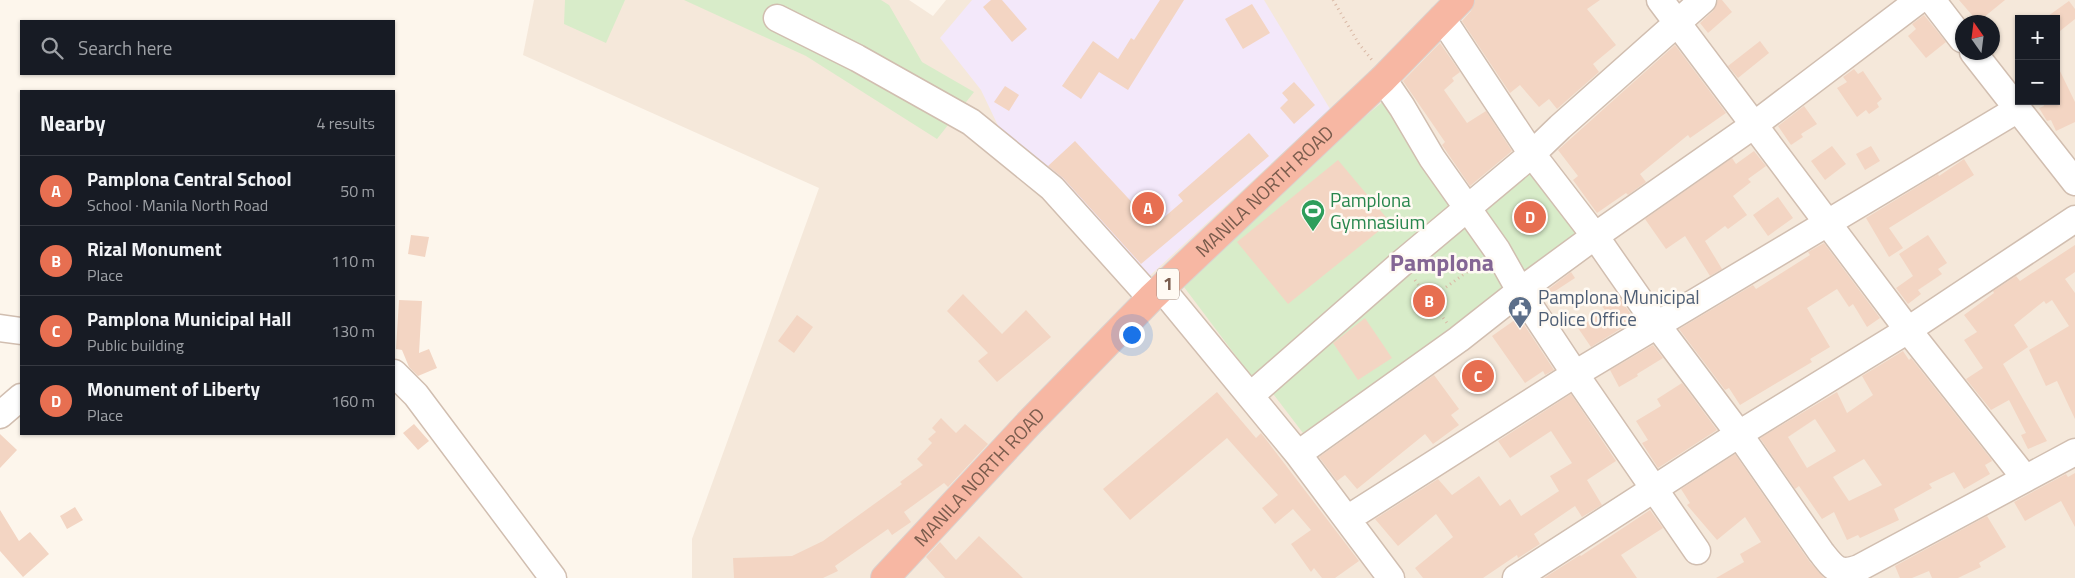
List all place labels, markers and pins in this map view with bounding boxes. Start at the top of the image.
place label: Pamplona Gymnasium [1330,185,1425,236]
pin: A [1132,189,1164,227]
sports icon: Pamplona Gymnasium [1300,198,1326,232]
pin: D [1514,198,1546,236]
pin: B [1413,282,1445,320]
place label: Pamplona Municipal Police Office [1538,282,1700,333]
public building icon: Pamplona Municipal Police Office [1507,295,1533,329]
pin: C [1462,357,1494,395]

